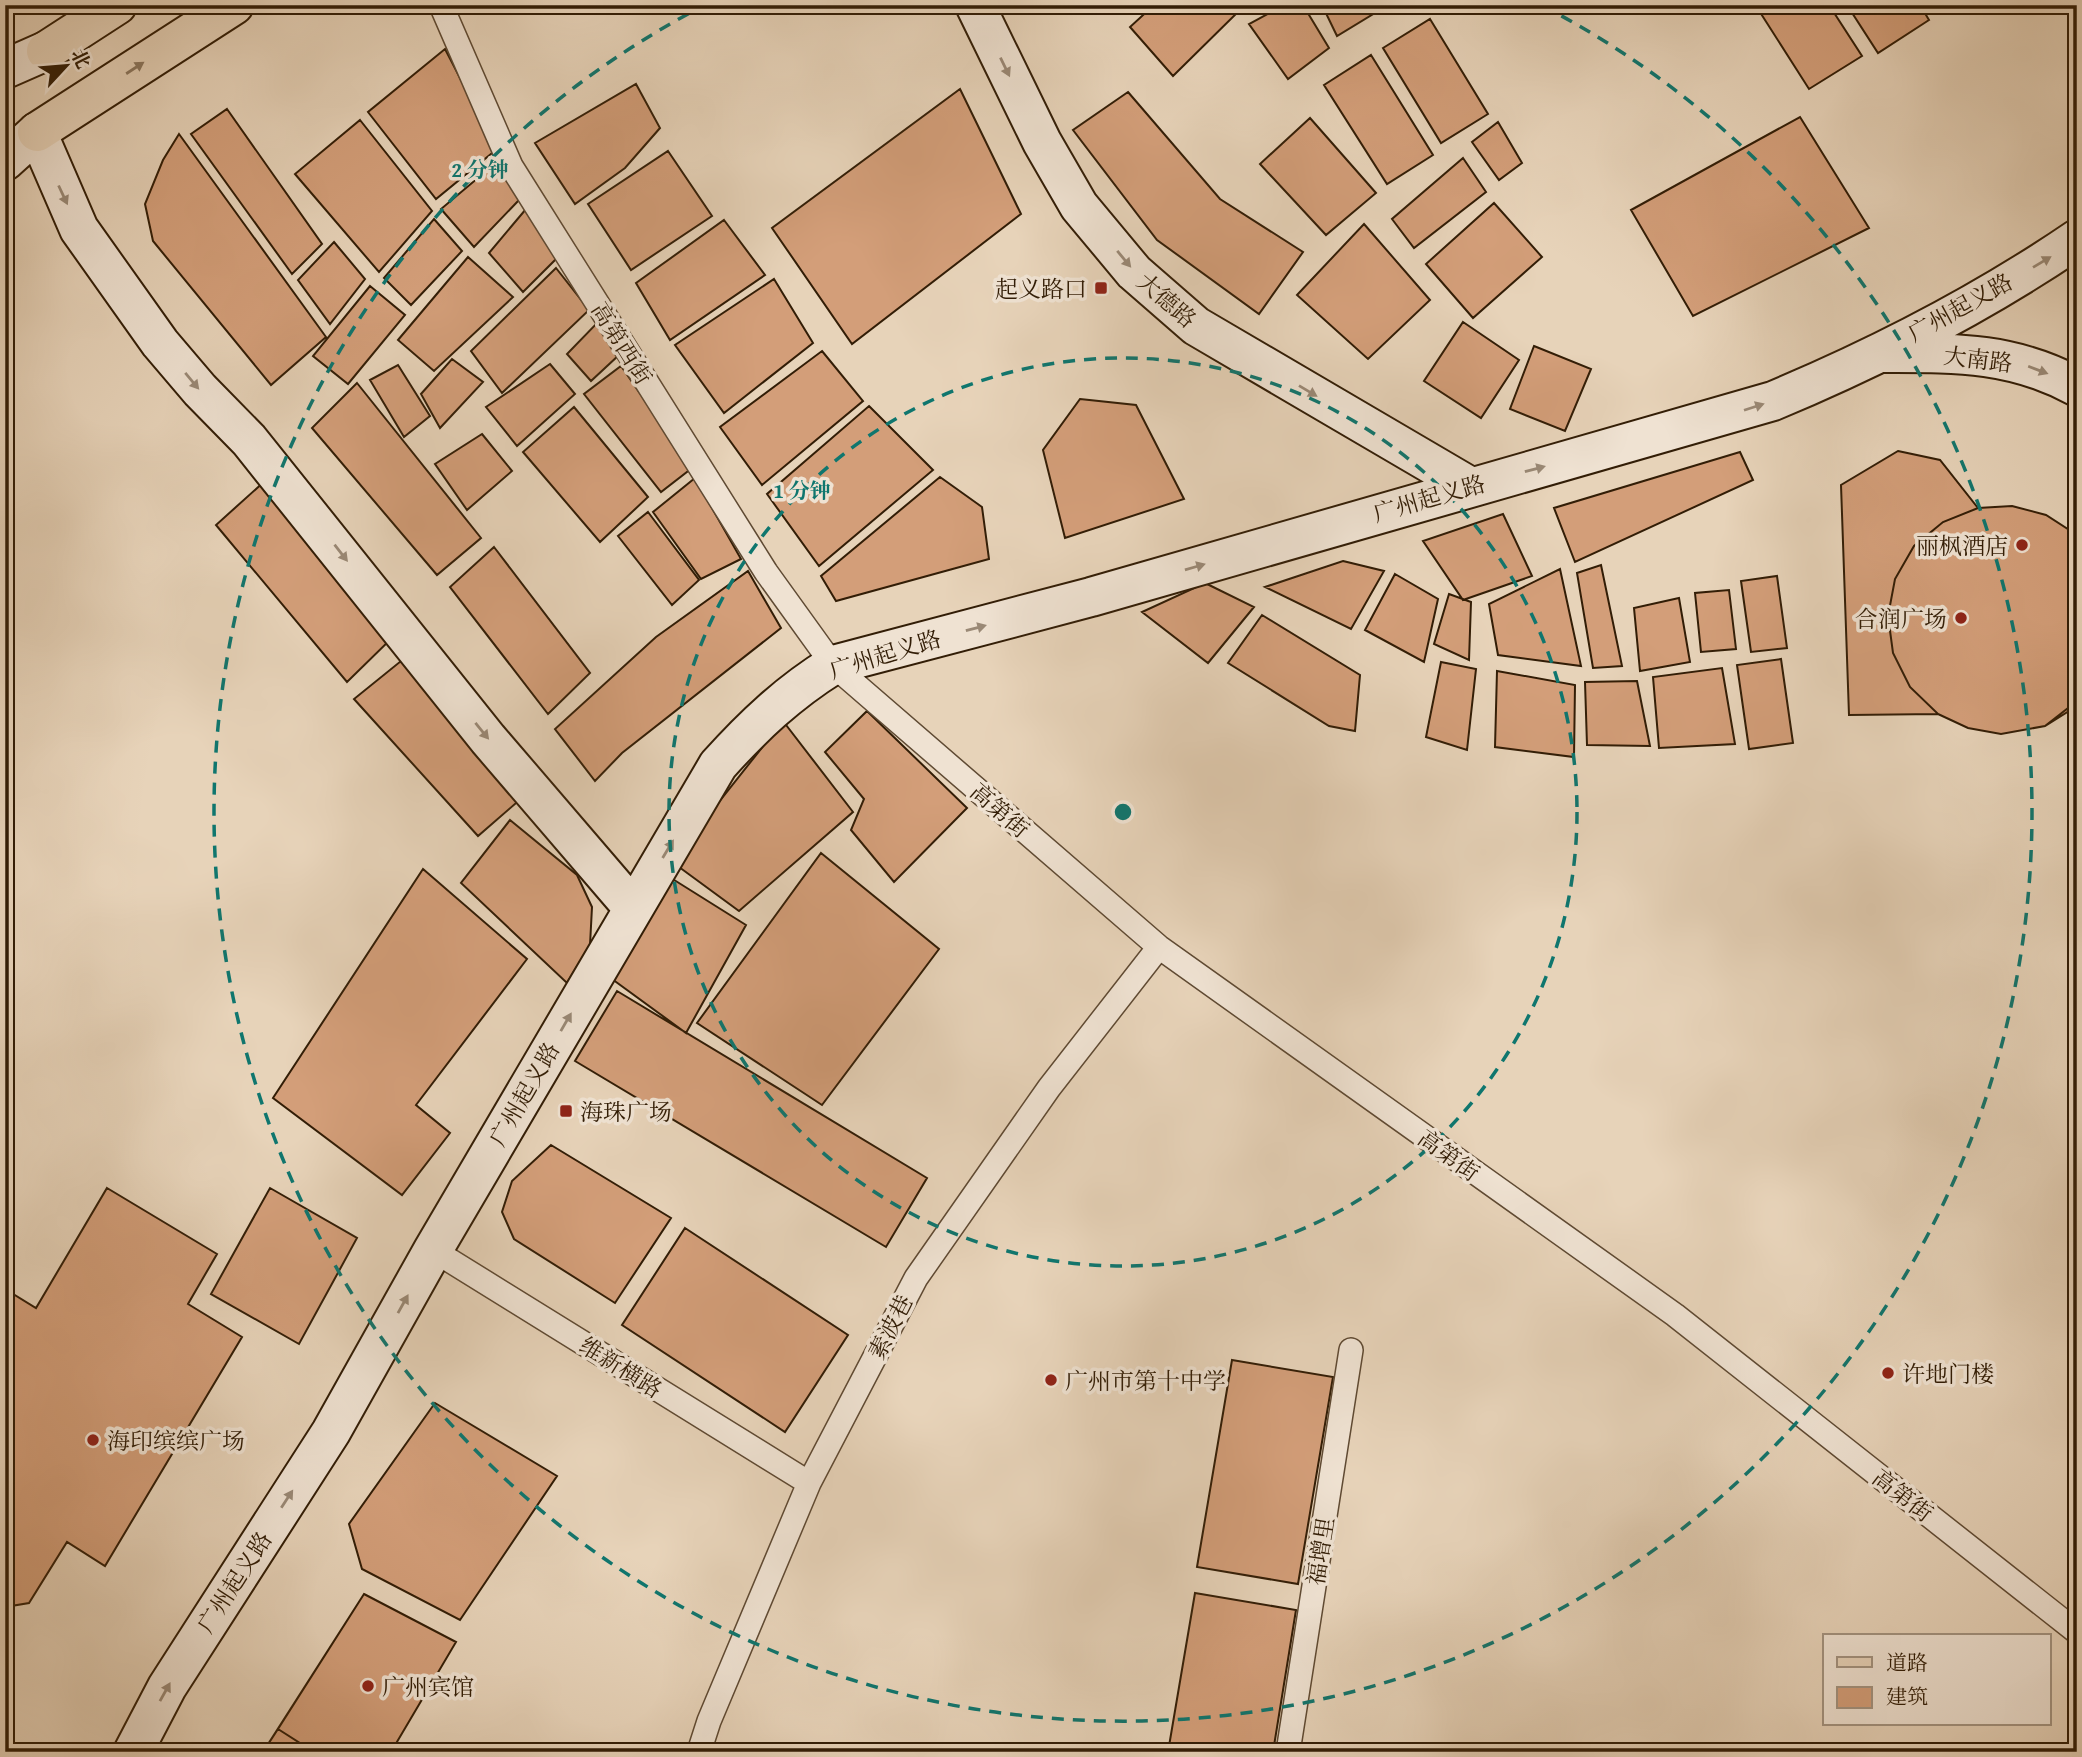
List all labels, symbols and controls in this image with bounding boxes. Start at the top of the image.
north arrow [32,32,102,102]
text: 北 [65,44,98,73]
one-way arrow [999,57,1010,77]
one-way arrow [126,62,145,75]
text: 2 分钟 [451,154,509,185]
one-way arrow [57,185,68,205]
one-way arrow [1116,251,1131,268]
one-way arrow [2032,256,2051,268]
street label: 大德路 [1130,265,1204,335]
street label: 广州起义路 [1902,265,2018,349]
place label: 起义路口 [995,272,1087,305]
marker: 起义路口 [1093,280,1109,296]
street label: 高第西街 [584,295,660,391]
street label: 大南路 [1942,338,2014,380]
one-way arrow [2028,365,2049,376]
one-way arrow [184,372,199,389]
one-way arrow [1298,384,1317,397]
one-way arrow [1743,401,1764,412]
one-way arrow [1525,463,1546,473]
street label: 广州起义路 [1369,466,1489,530]
text: 1 分钟 [773,475,831,506]
place label: 丽枫酒店 [1916,529,2008,562]
marker: 丽枫酒店 [2014,537,2030,553]
one-way arrow [333,543,348,561]
one-way arrow [1185,561,1206,571]
place label: 合润广场 [1855,602,1947,635]
marker: 合润广场 [1953,610,1969,626]
street label: 广州起义路 [825,621,945,687]
one-way arrow [966,622,987,632]
one-way arrow [475,721,490,739]
street label: 高第街 [963,775,1037,845]
centre of rings [1111,800,1135,824]
one-way arrow [662,839,674,858]
one-way arrow [560,1013,572,1032]
street label: 广州起义路 [481,1036,567,1152]
place label: 海珠广场 [580,1095,672,1128]
marker: 海珠广场 [558,1103,574,1119]
street label: 高第街 [1411,1121,1487,1189]
street label: 素波巷 [860,1289,920,1365]
one-way arrow [397,1294,409,1313]
street label: 维新横路 [573,1329,669,1405]
place label: 许地门楼 [1902,1357,1994,1390]
place label: 广州市第十中学 [1065,1364,1226,1397]
marker: 许地门楼 [1880,1365,1896,1381]
marker: 广州市第十中学 [1043,1372,1059,1388]
place label: 海印缤缤广场 [107,1424,245,1457]
marker: 海印缤缤广场 [85,1432,101,1448]
street label: 高第街 [1866,1461,1940,1529]
one-way arrow [280,1490,293,1509]
street label: 福增里 [1298,1514,1342,1588]
street label: 广州起义路 [189,1525,279,1639]
legend [1823,1634,2050,1726]
text: 道路 [1886,1647,1928,1678]
place label: 广州宾馆 [382,1670,474,1703]
marker: 广州宾馆 [360,1678,376,1694]
text: 建筑 [1886,1681,1928,1712]
one-way arrow [159,1682,171,1701]

